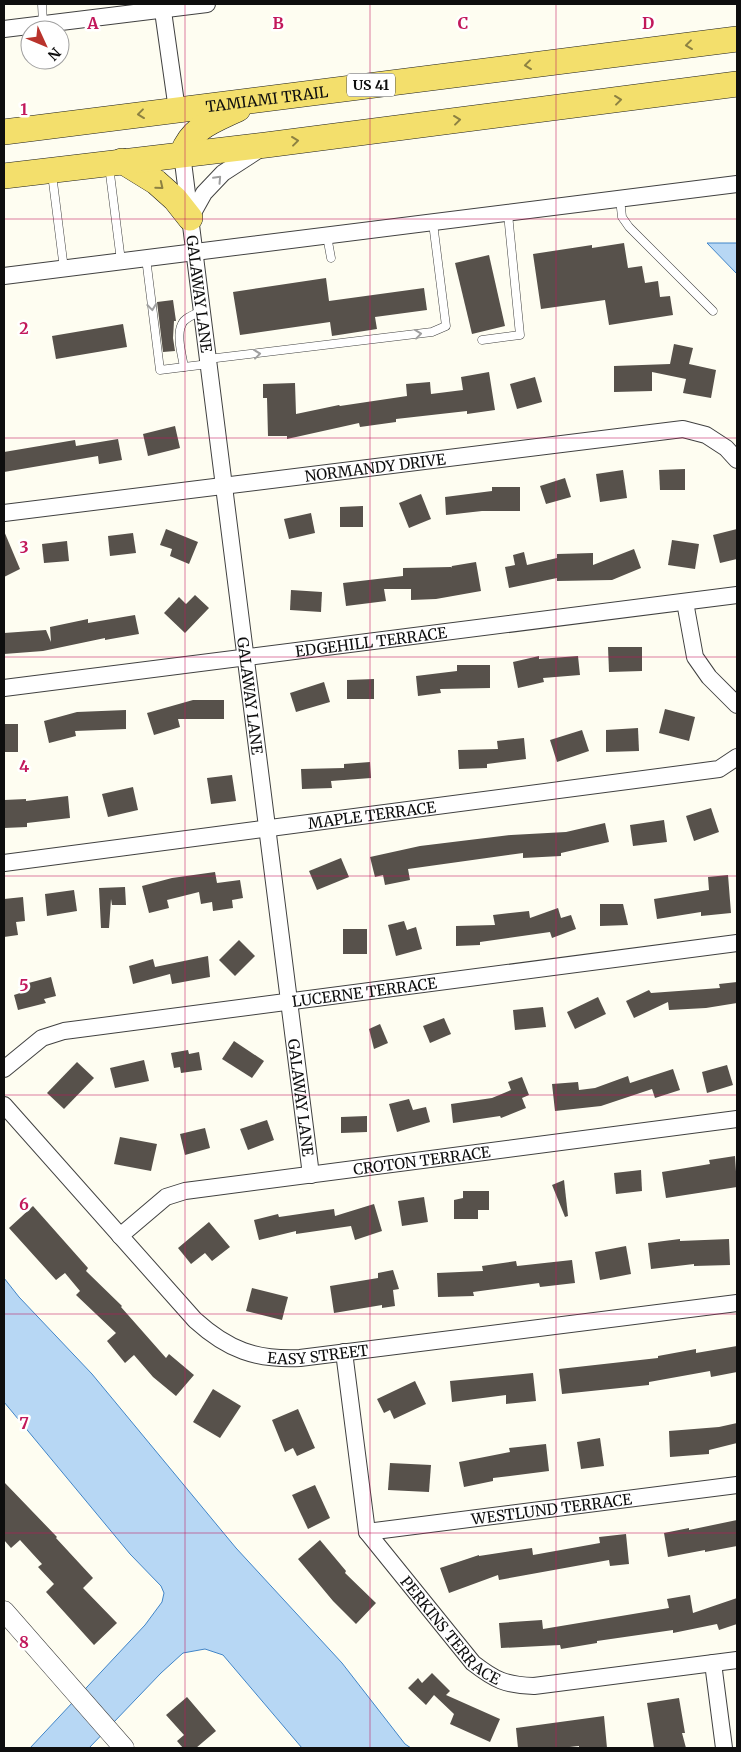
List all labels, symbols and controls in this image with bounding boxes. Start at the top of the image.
text: A [86,13,99,33]
text: B [272,13,284,33]
text: C [458,13,468,33]
text: D [642,13,654,33]
north arrow [20,20,70,70]
one-way arrow [685,39,693,50]
text: N [44,44,65,64]
one-way arrow [523,59,531,70]
road number: US 41 [347,74,395,96]
street label: TAMIAMI TRAIL [205,81,330,116]
one-way arrow [613,95,622,105]
text: 1 [20,99,28,119]
one-way arrow [136,108,144,119]
one-way arrow [453,115,461,126]
one-way arrow [292,136,300,147]
one-way arrow [212,175,221,184]
one-way arrow [154,180,163,189]
street label: GALAWAY LANE [183,234,217,354]
one-way arrow [146,303,157,311]
text: 2 [19,318,29,338]
one-way arrow [414,329,422,340]
one-way arrow [252,349,261,359]
street label: NORMANDY DRIVE [304,449,447,485]
text: 3 [19,537,29,557]
street label: EDGEHILL TERRACE [294,622,448,660]
street label: GALAWAY LANE [234,636,267,756]
text: 4 [19,756,29,776]
street label: MAPLE TERRACE [307,797,437,832]
street label: LUCERNE TERRACE [291,973,438,1011]
text: 5 [19,975,29,995]
street label: GALAWAY LANE [284,1038,318,1158]
street label: CROTON TERRACE [352,1142,492,1178]
text: 6 [19,1194,29,1214]
street label: EASY STREET [266,1340,370,1368]
text: 7 [19,1413,29,1433]
street label: WESTLUND TERRACE [469,1489,633,1528]
street label: PERKINS TERRACE [397,1572,504,1689]
text: 8 [19,1632,29,1652]

